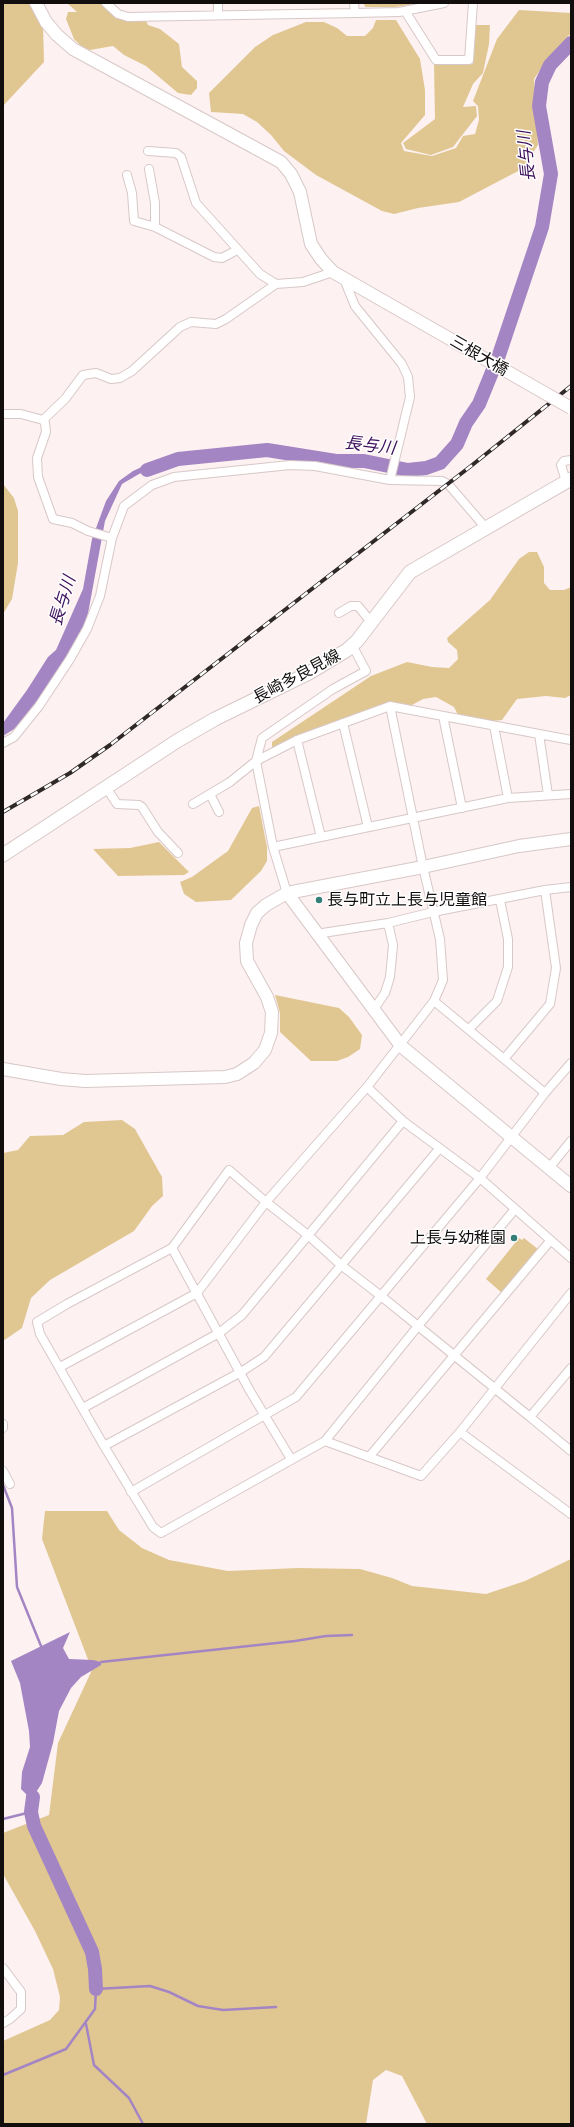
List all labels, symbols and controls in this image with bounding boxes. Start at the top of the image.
water label: 長与川 [514,130,540,182]
street label: 三根大橋 [446,332,512,380]
water label: 長与川 [343,433,397,459]
water label: 長与川 [46,574,80,628]
street label: 長崎多良見線 [250,646,344,708]
place label: 長与町立上長与児童館 [327,890,487,910]
marker: 長与町立上長与児童館 [314,895,324,905]
place label: 上長与幼稚園 [410,1228,506,1248]
marker: 上長与幼稚園 [509,1233,519,1243]

